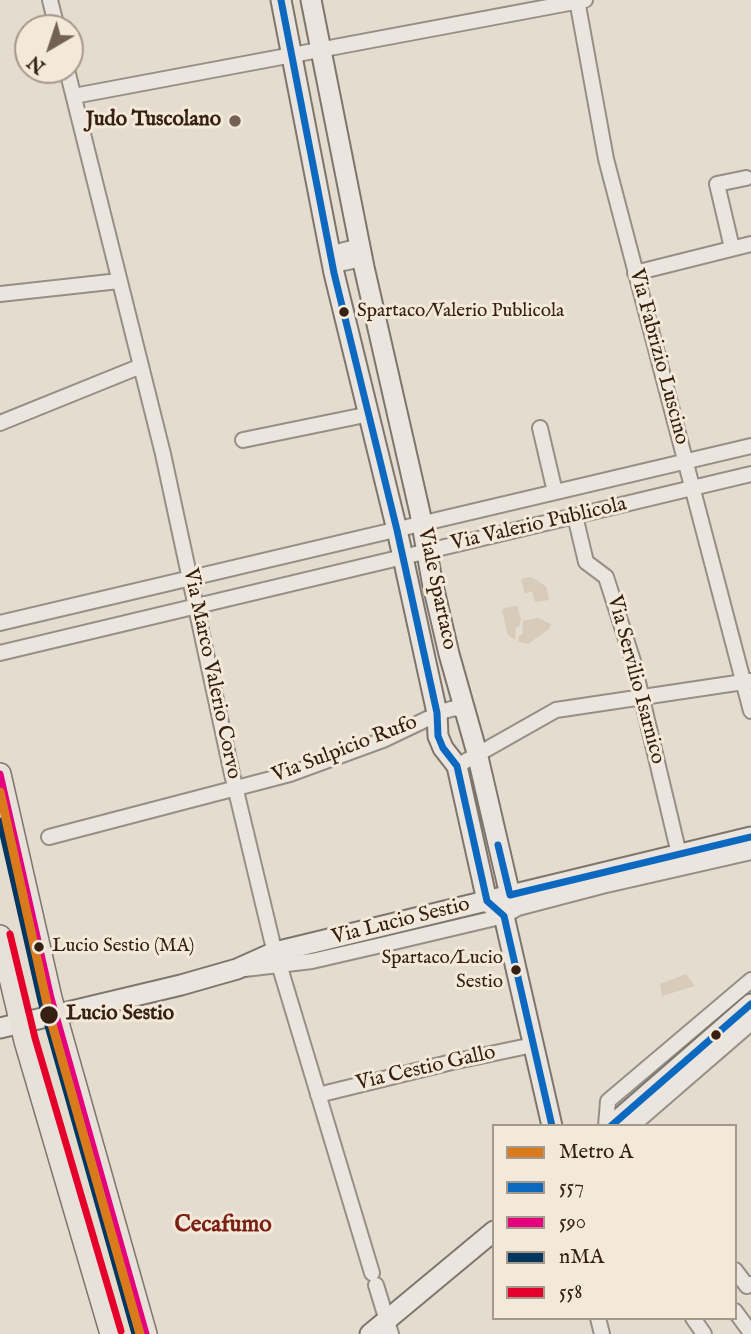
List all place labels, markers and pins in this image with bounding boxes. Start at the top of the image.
place label: Judo Tuscolano [86,108,221,134]
marker: Judo Tuscolano [227,113,243,129]
place label: Spartaco/Valerio Publicola [357,301,564,323]
marker: Spartaco/Valerio Publicola [337,305,351,319]
place label: Lucio Sestio (MA) [52,936,194,958]
marker: Lucio Sestio (MA) [32,940,46,954]
place label: Spartaco/Lucio Sestio [381,948,503,992]
marker: Spartaco/Lucio Sestio [509,963,523,977]
place label: Lucio Sestio [66,1002,174,1028]
marker: Lucio Sestio [38,1004,60,1026]
unlabelled marker [709,1028,723,1042]

